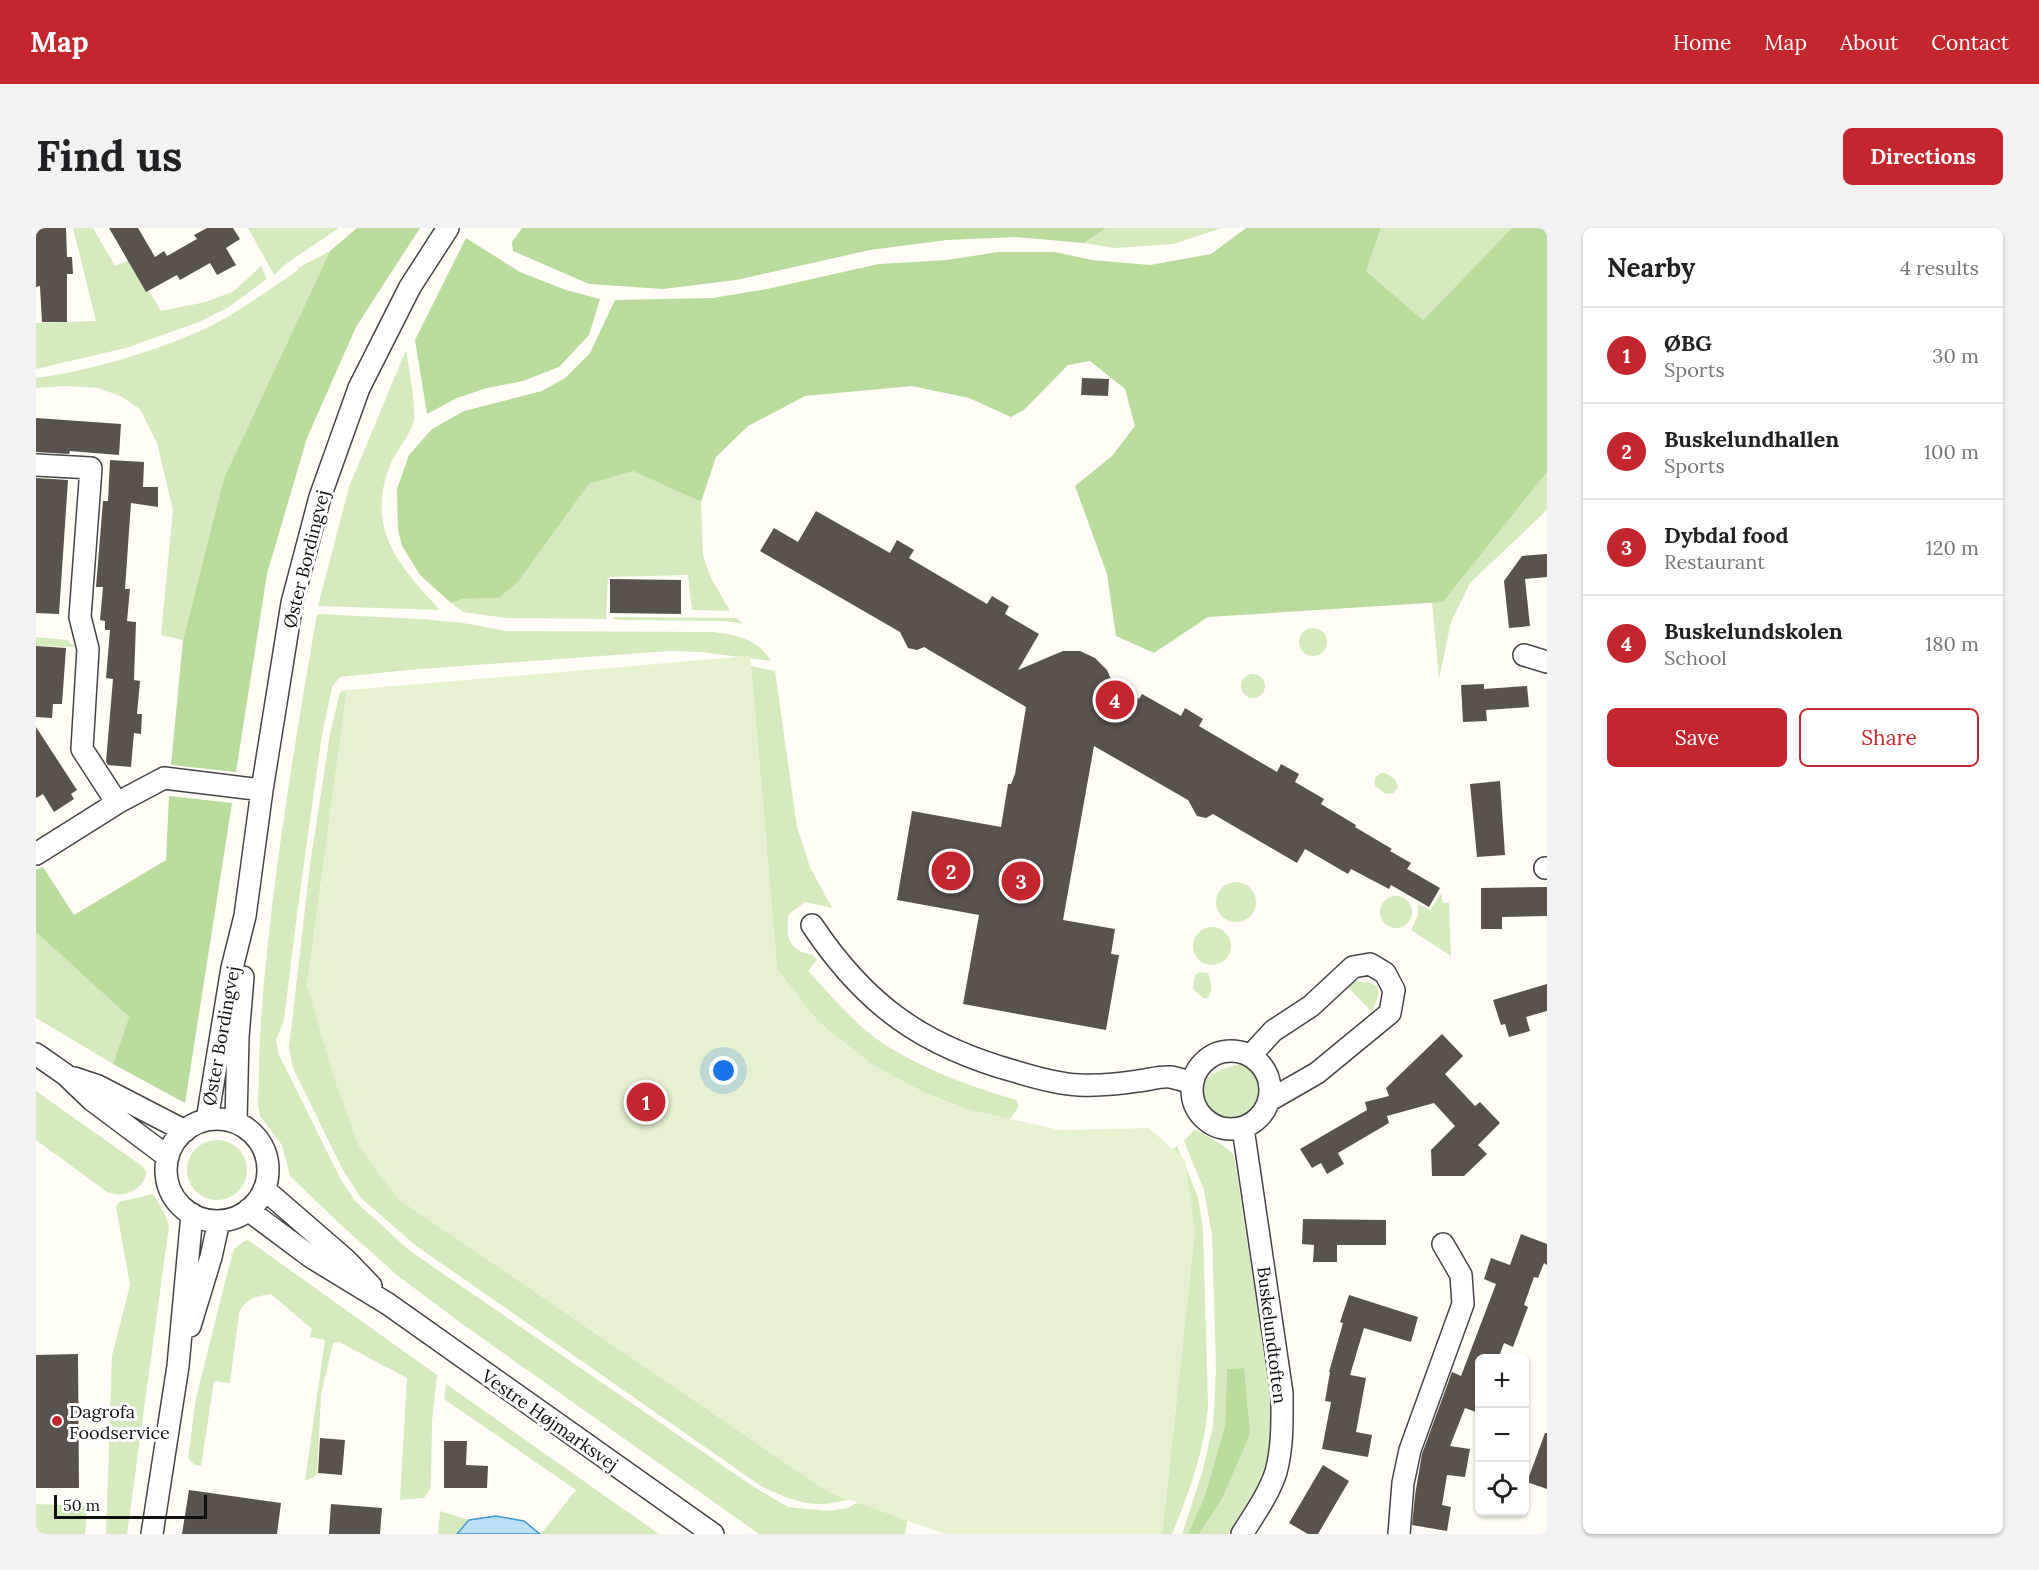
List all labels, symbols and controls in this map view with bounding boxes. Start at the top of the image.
text: Map [30,24,89,60]
text: Home [1673,29,1731,56]
text: Map [1764,29,1807,56]
text: About [1840,29,1898,56]
text: Contact [1931,29,2009,56]
button: Directions [1843,128,2003,185]
text: Find us [36,129,182,183]
text: Nearby [1607,251,1695,284]
text: 4 results [1900,255,1979,280]
text: ØBG [1664,329,1712,357]
text: 1 [1622,343,1631,368]
text: 30 m [1932,343,1979,368]
text: Sports [1664,357,1725,382]
text: Buskelundhallen [1664,425,1839,453]
text: 2 [1621,439,1632,464]
text: 100 m [1924,439,1979,464]
text: Sports [1664,453,1725,478]
street label: Øster Bordingvej [278,488,334,630]
text: Dybdal food [1664,521,1789,549]
text: 3 [1621,535,1632,560]
text: 120 m [1925,535,1979,560]
text: Restaurant [1664,549,1765,574]
text: Buskelundskolen [1664,617,1843,645]
text: 4 [1621,631,1632,656]
text: 180 m [1925,631,1979,656]
text: School [1664,645,1727,670]
pin: 4 [1096,678,1134,722]
button: Save [1607,708,1787,767]
button: Share [1799,708,1979,767]
pin: 2 [932,848,970,894]
pin: 3 [1002,858,1040,904]
street label: Øster Bordingvej [197,964,245,1108]
your location [709,1056,738,1085]
pin: 1 [626,1080,666,1124]
street label: Buskelundtoften [1252,1265,1292,1405]
map controls [1475,1354,1529,1516]
button: + [1475,1354,1529,1408]
street label: Vestre Højmarksvej [476,1364,623,1476]
place label: Dagrofa Foodservice [69,1400,170,1444]
button: − [1475,1408,1529,1462]
marker: Dagrofa Foodservice [50,1414,64,1428]
button: locate [1475,1462,1529,1516]
scale bar [54,1492,207,1520]
text: 50 m [63,1495,100,1515]

